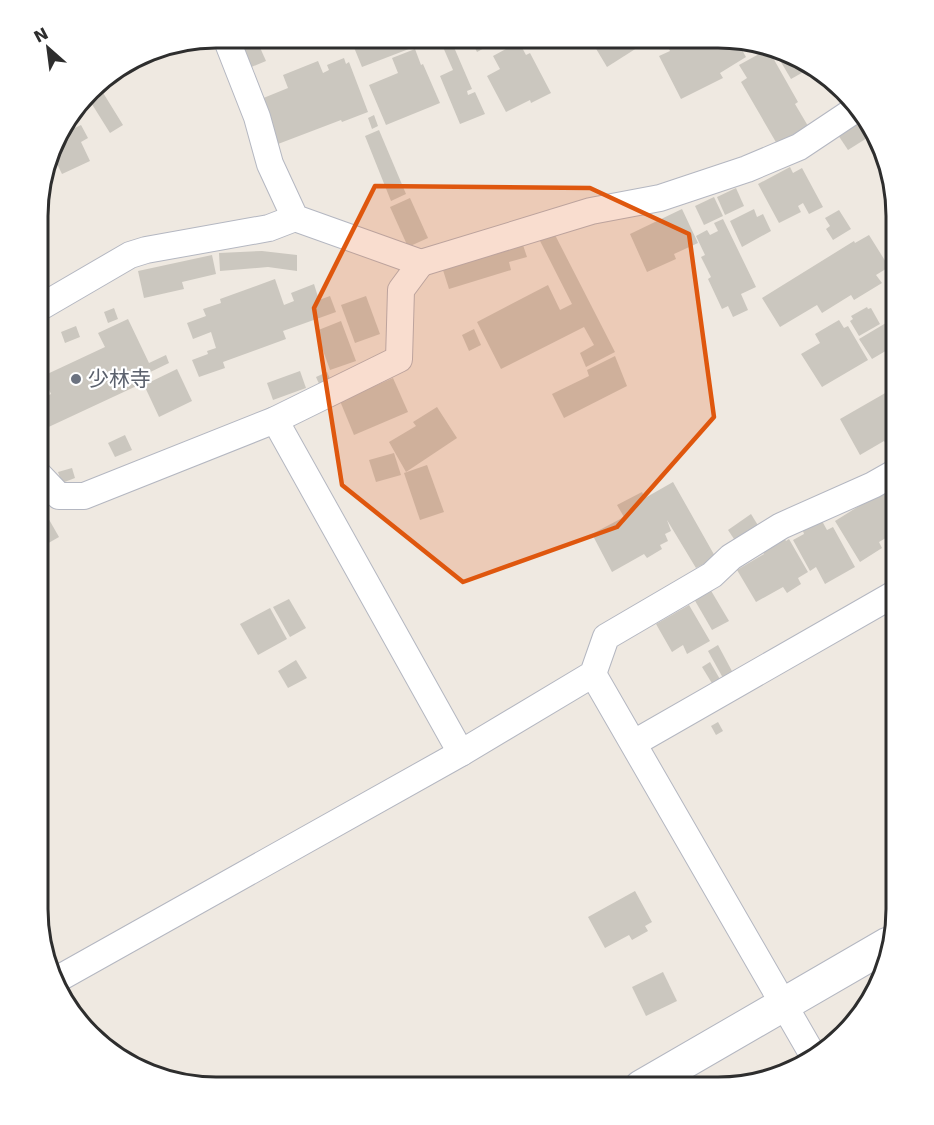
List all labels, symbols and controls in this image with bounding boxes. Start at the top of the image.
north arrow [18,18,78,78]
text: N [31,24,52,47]
place label: 少林寺 [88,367,151,391]
marker: 少林寺 [69,372,83,386]

